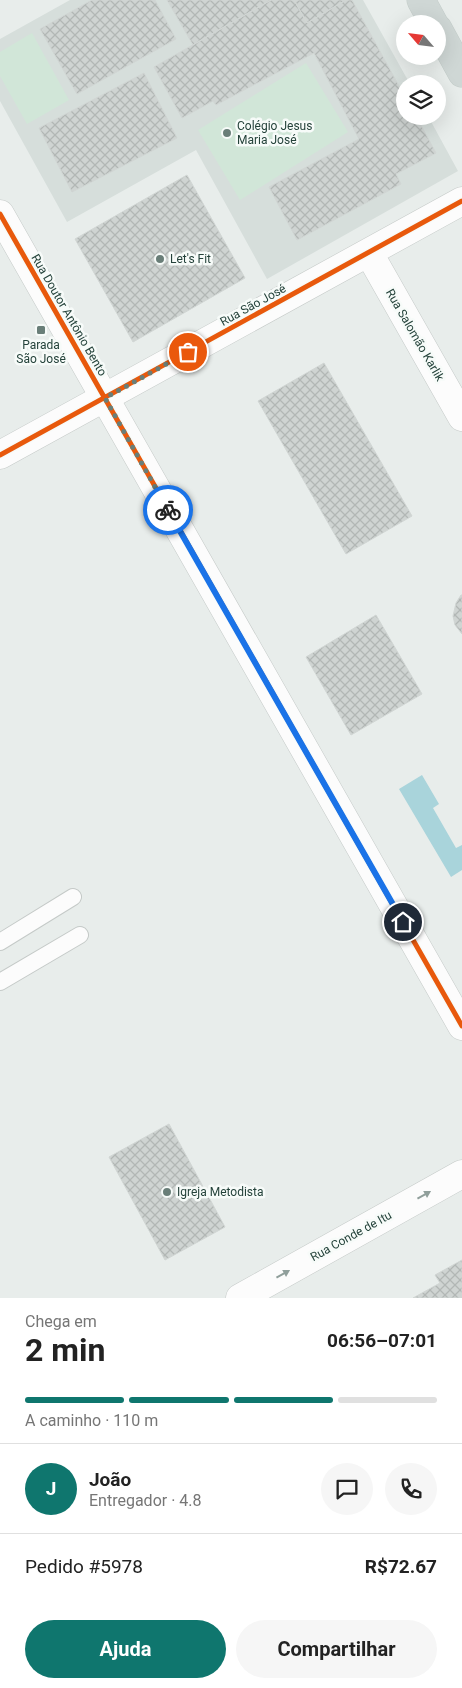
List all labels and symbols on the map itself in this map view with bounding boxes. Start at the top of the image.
north arrow [396,15,446,65]
place label: Colégio Jesus Maria José [237,119,312,147]
marker: Colégio Jesus Maria José [221,127,233,139]
street label: Rua Doutor Antônio Bento [28,252,110,378]
place label: Let's Fit [170,252,211,266]
marker: Let's Fit [154,253,166,265]
street label: Rua São José [218,281,288,329]
street label: Rua Salomão Karlik [383,287,447,384]
marker: Parada São José [35,324,47,336]
pin [167,331,209,373]
place label: Parada São José [16,338,66,366]
courier [143,485,193,535]
pin [382,901,424,943]
place label: Igreja Metodista [177,1185,264,1199]
marker: Igreja Metodista [161,1186,173,1198]
one-way arrow [417,1191,432,1199]
street label: Rua Conde de Itu [308,1208,394,1264]
one-way arrow [275,1270,290,1278]

